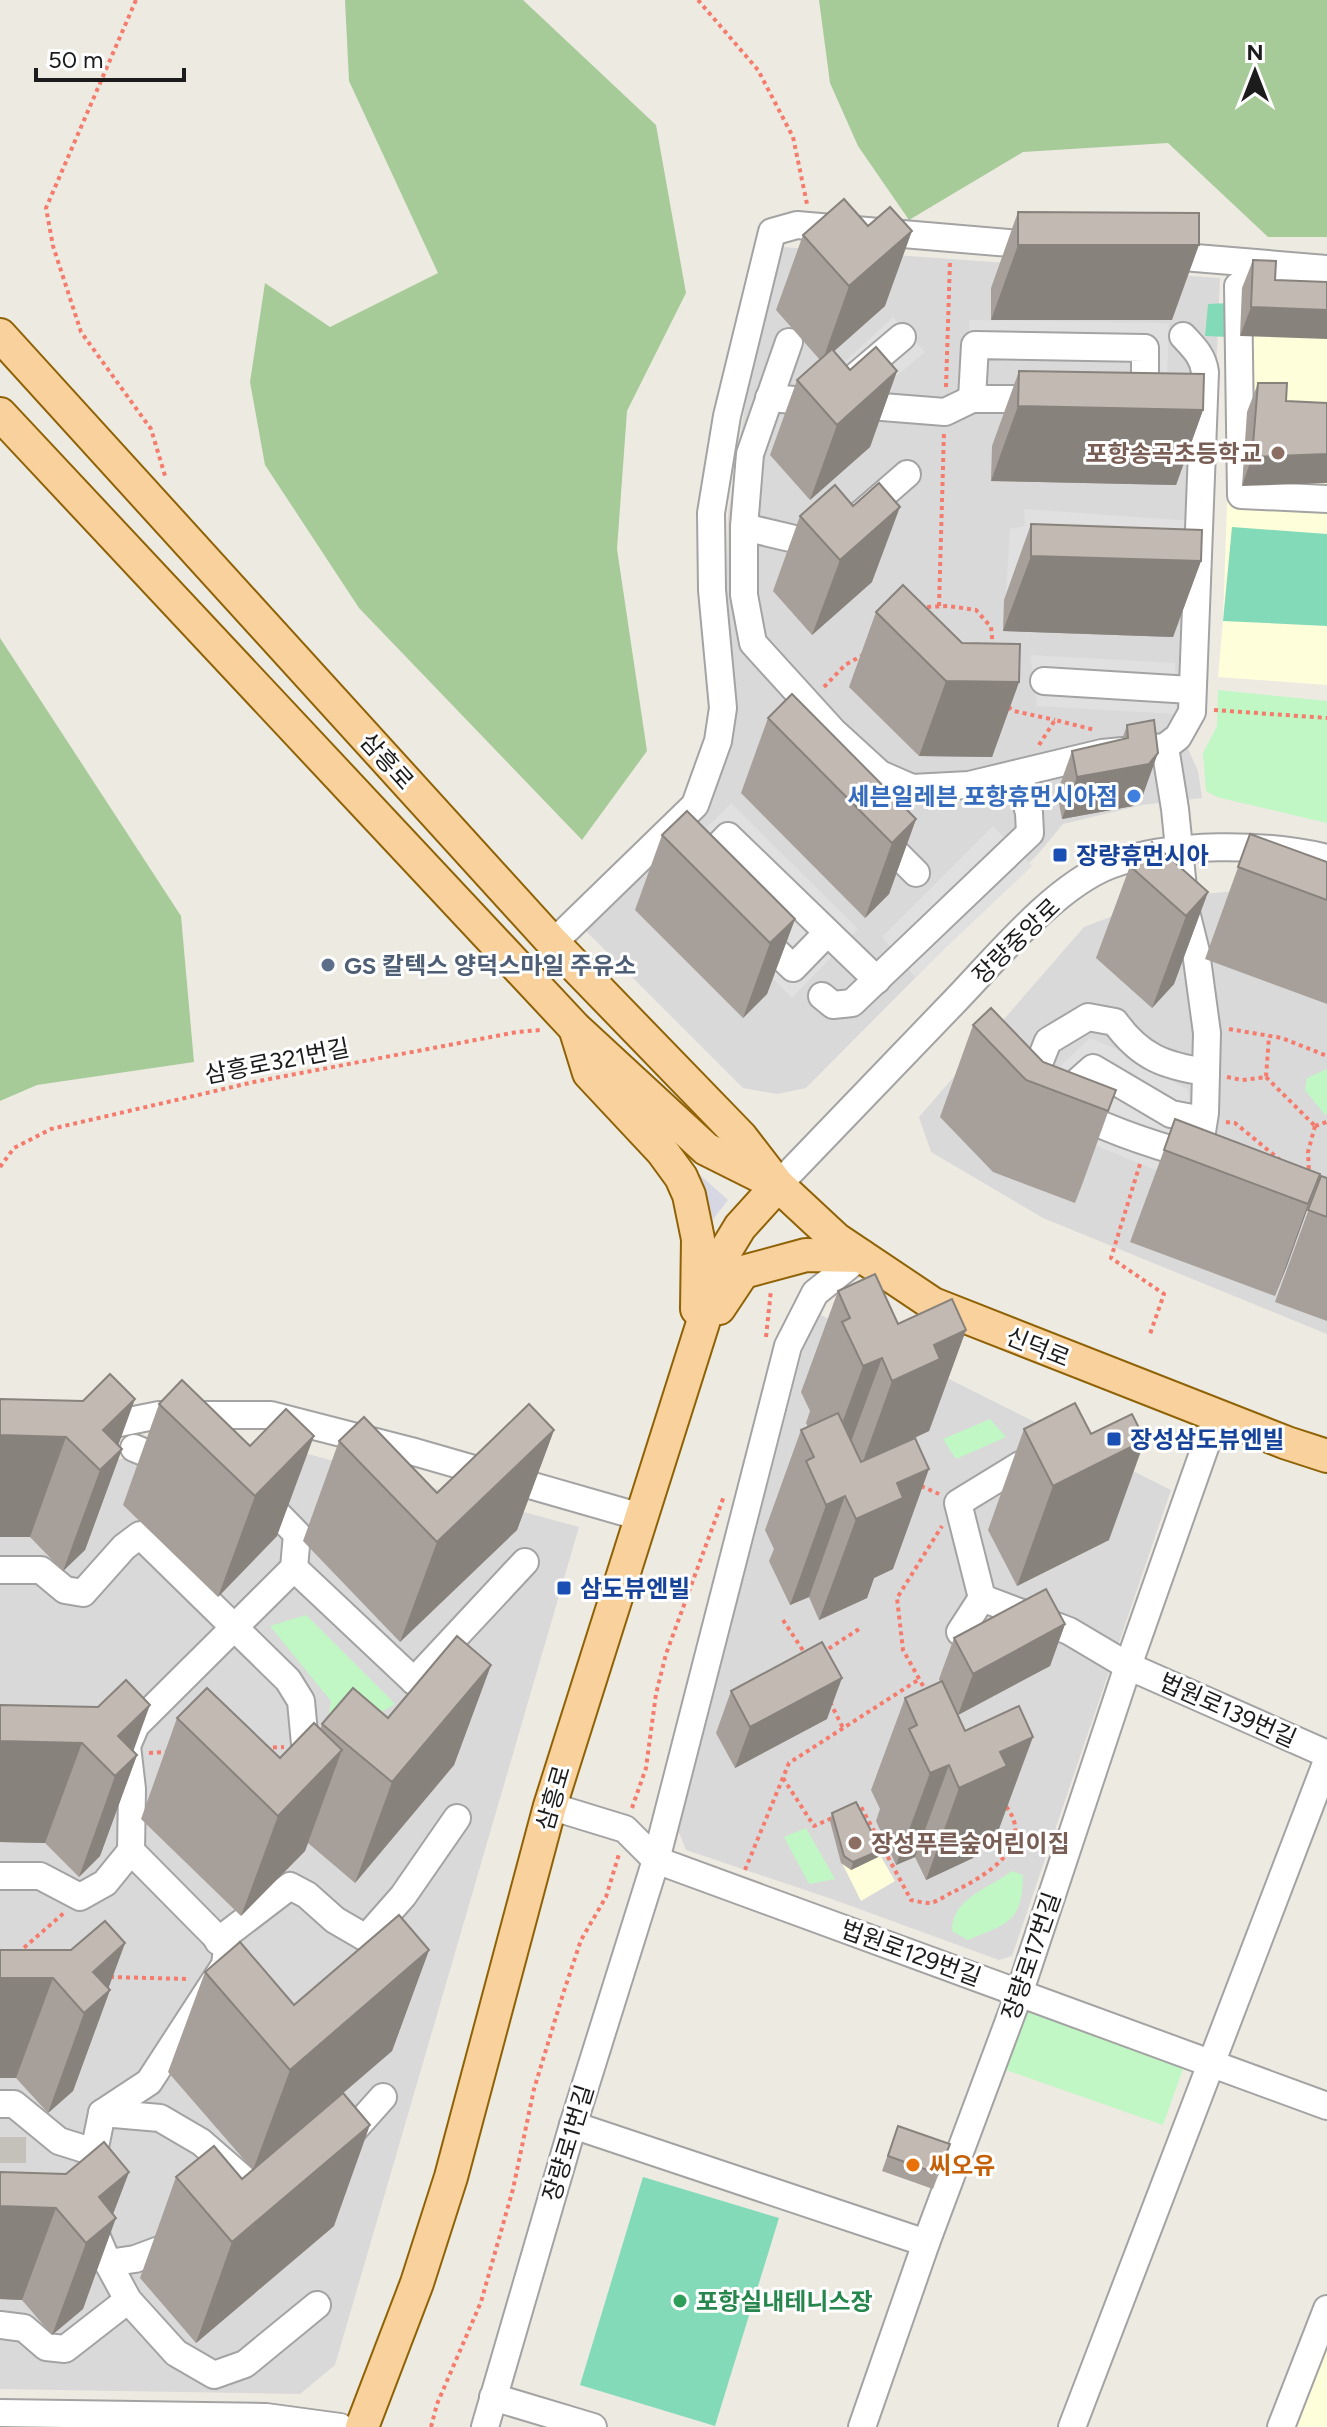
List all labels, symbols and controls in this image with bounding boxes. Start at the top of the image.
scale bar [36,32,184,82]
north arrow [1215,32,1295,112]
text: N [1246,39,1264,66]
text: 50 m [48,45,104,74]
place label: 포항송곡초등학교 [1085,439,1262,468]
marker: 포항송곡초등학교 [1269,444,1287,462]
street label: 삼흥로 [354,727,420,795]
place label: 세븐일레븐 포항휴먼시아점 [847,782,1118,811]
marker: 세븐일레븐 포항휴먼시아점 [1125,787,1143,805]
place label: 장량휴먼시아 [1076,841,1208,870]
marker: 장량휴먼시아 [1051,846,1069,864]
street label: 장량중앙로 [966,892,1066,990]
place label: GS 칼텍스 양덕스마일 주유소 [344,951,636,980]
marker: GS 칼텍스 양덕스마일 주유소 [319,956,337,974]
street label: 삼흥로321번길 [202,1033,352,1089]
street label: 신덕로 [1002,1321,1074,1373]
place label: 장성삼도뷰엔빌 [1130,1425,1285,1454]
marker: 장성삼도뷰엔빌 [1105,1430,1123,1448]
place label: 삼도뷰엔빌 [580,1574,690,1603]
marker: 삼도뷰엔빌 [555,1579,573,1597]
street label: 법원로139번길 [1155,1667,1301,1753]
street label: 삼흥로 [530,1762,576,1834]
place label: 장성푸른숲어린이집 [871,1829,1070,1858]
marker: 장성푸른숲어린이집 [846,1834,864,1852]
street label: 장량로17번길 [996,1888,1066,2024]
street label: 법원로129번길 [837,1914,985,1992]
street label: 장량로1번길 [537,2081,599,2205]
place label: 씨오유 [929,2151,995,2180]
marker: 씨오유 [904,2156,922,2174]
place label: 포항실내테니스장 [696,2287,873,2316]
marker: 포항실내테니스장 [671,2292,689,2310]

